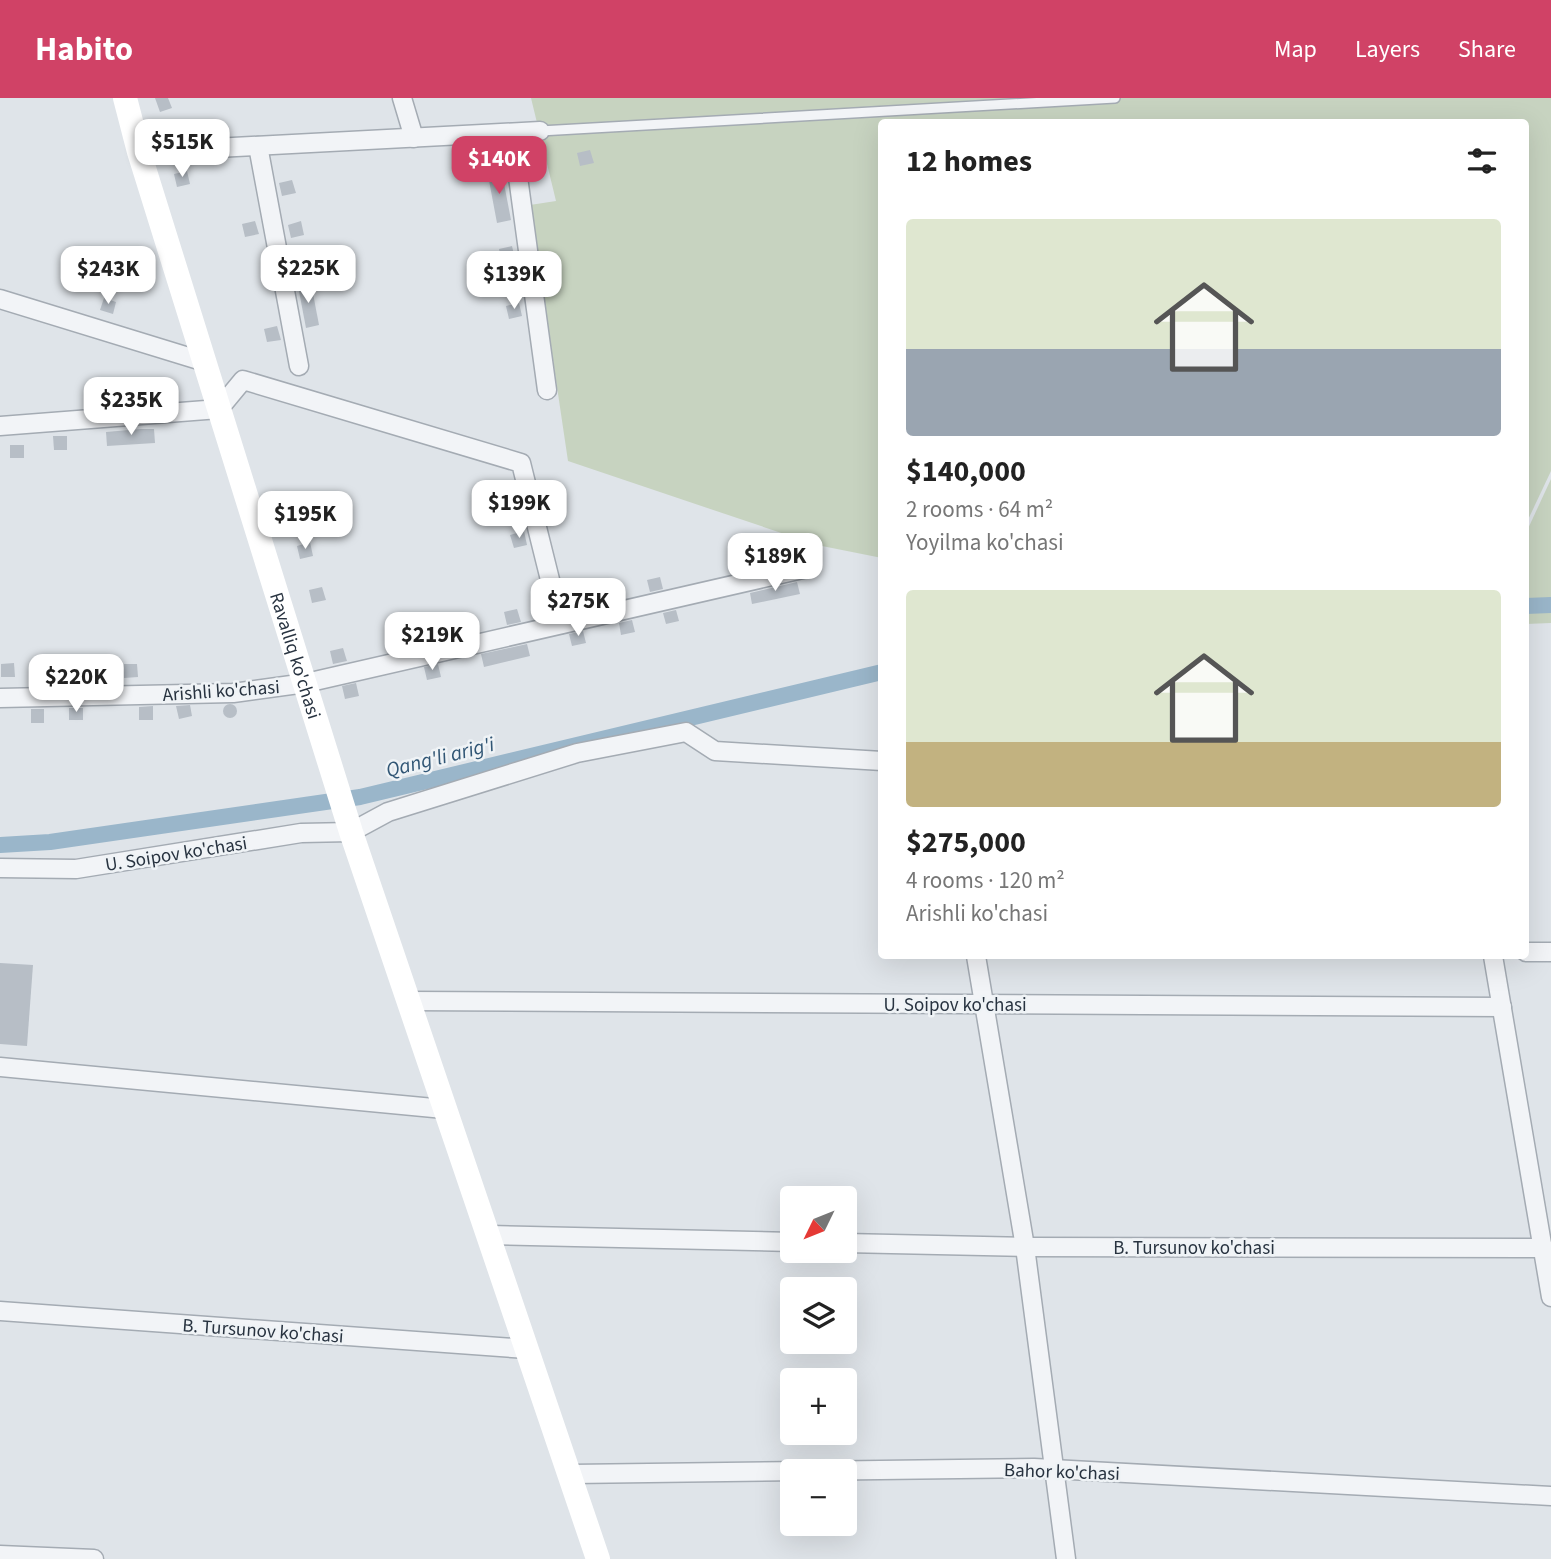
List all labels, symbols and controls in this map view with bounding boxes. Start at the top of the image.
text: Habito [35,26,133,73]
text: Map [1274,32,1317,67]
text: Layers [1355,32,1420,67]
text: Share [1458,32,1516,67]
pin: $515K [133,120,231,179]
text: $515K [151,125,213,158]
pin: $140K [450,136,548,196]
text: 12 homes [906,140,1032,183]
text: $140K [468,142,530,175]
icon: filters [1463,142,1501,180]
pin: $243K [59,246,157,306]
pin: $225K [259,246,357,305]
text: $225K [277,251,339,284]
text: $243K [77,252,139,285]
pin: $139K [465,252,563,311]
text: $139K [483,257,545,290]
icon: home [1141,264,1267,390]
pin: $235K [82,378,180,437]
text: $235K [100,383,162,416]
text: $140,000 [906,450,1026,493]
pin: $199K [470,480,568,540]
text: $199K [488,486,550,519]
pin: $195K [256,491,354,551]
text: 2 rooms · 64 m² [906,493,1053,526]
text: $195K [274,497,336,530]
text: Yoyilma ko'chasi [906,526,1064,559]
pin: $189K [726,533,824,593]
text: $189K [744,539,806,572]
pin: $275K [529,578,627,638]
text: $275K [547,584,609,617]
street label: Ravalliq ko'chasi [262,589,327,723]
pin: $219K [383,612,481,672]
text: $219K [401,618,463,651]
icon: home [1141,635,1267,761]
pin: $220K [27,654,125,714]
text: $220K [45,660,107,693]
street label: Arishli ko'chasi [162,674,281,709]
water label: Qang'li arig'i [383,729,498,785]
text: $275,000 [906,821,1026,864]
street label: U. Soipov ko'chasi [103,830,249,879]
text: 4 rooms · 120 m² [906,864,1065,897]
text: Arishli ko'chasi [906,897,1048,930]
street label: U. Soipov ko'chasi [883,992,1027,1019]
north arrow [780,1186,858,1264]
map controls [780,1186,857,1536]
street label: B. Tursunov ko'chasi [1113,1235,1275,1262]
button: layers [780,1277,857,1354]
street label: B. Tursunov ko'chasi [181,1312,344,1351]
button: + [780,1368,857,1445]
street label: Bahor ko'chasi [1004,1457,1120,1488]
button: − [780,1459,857,1536]

